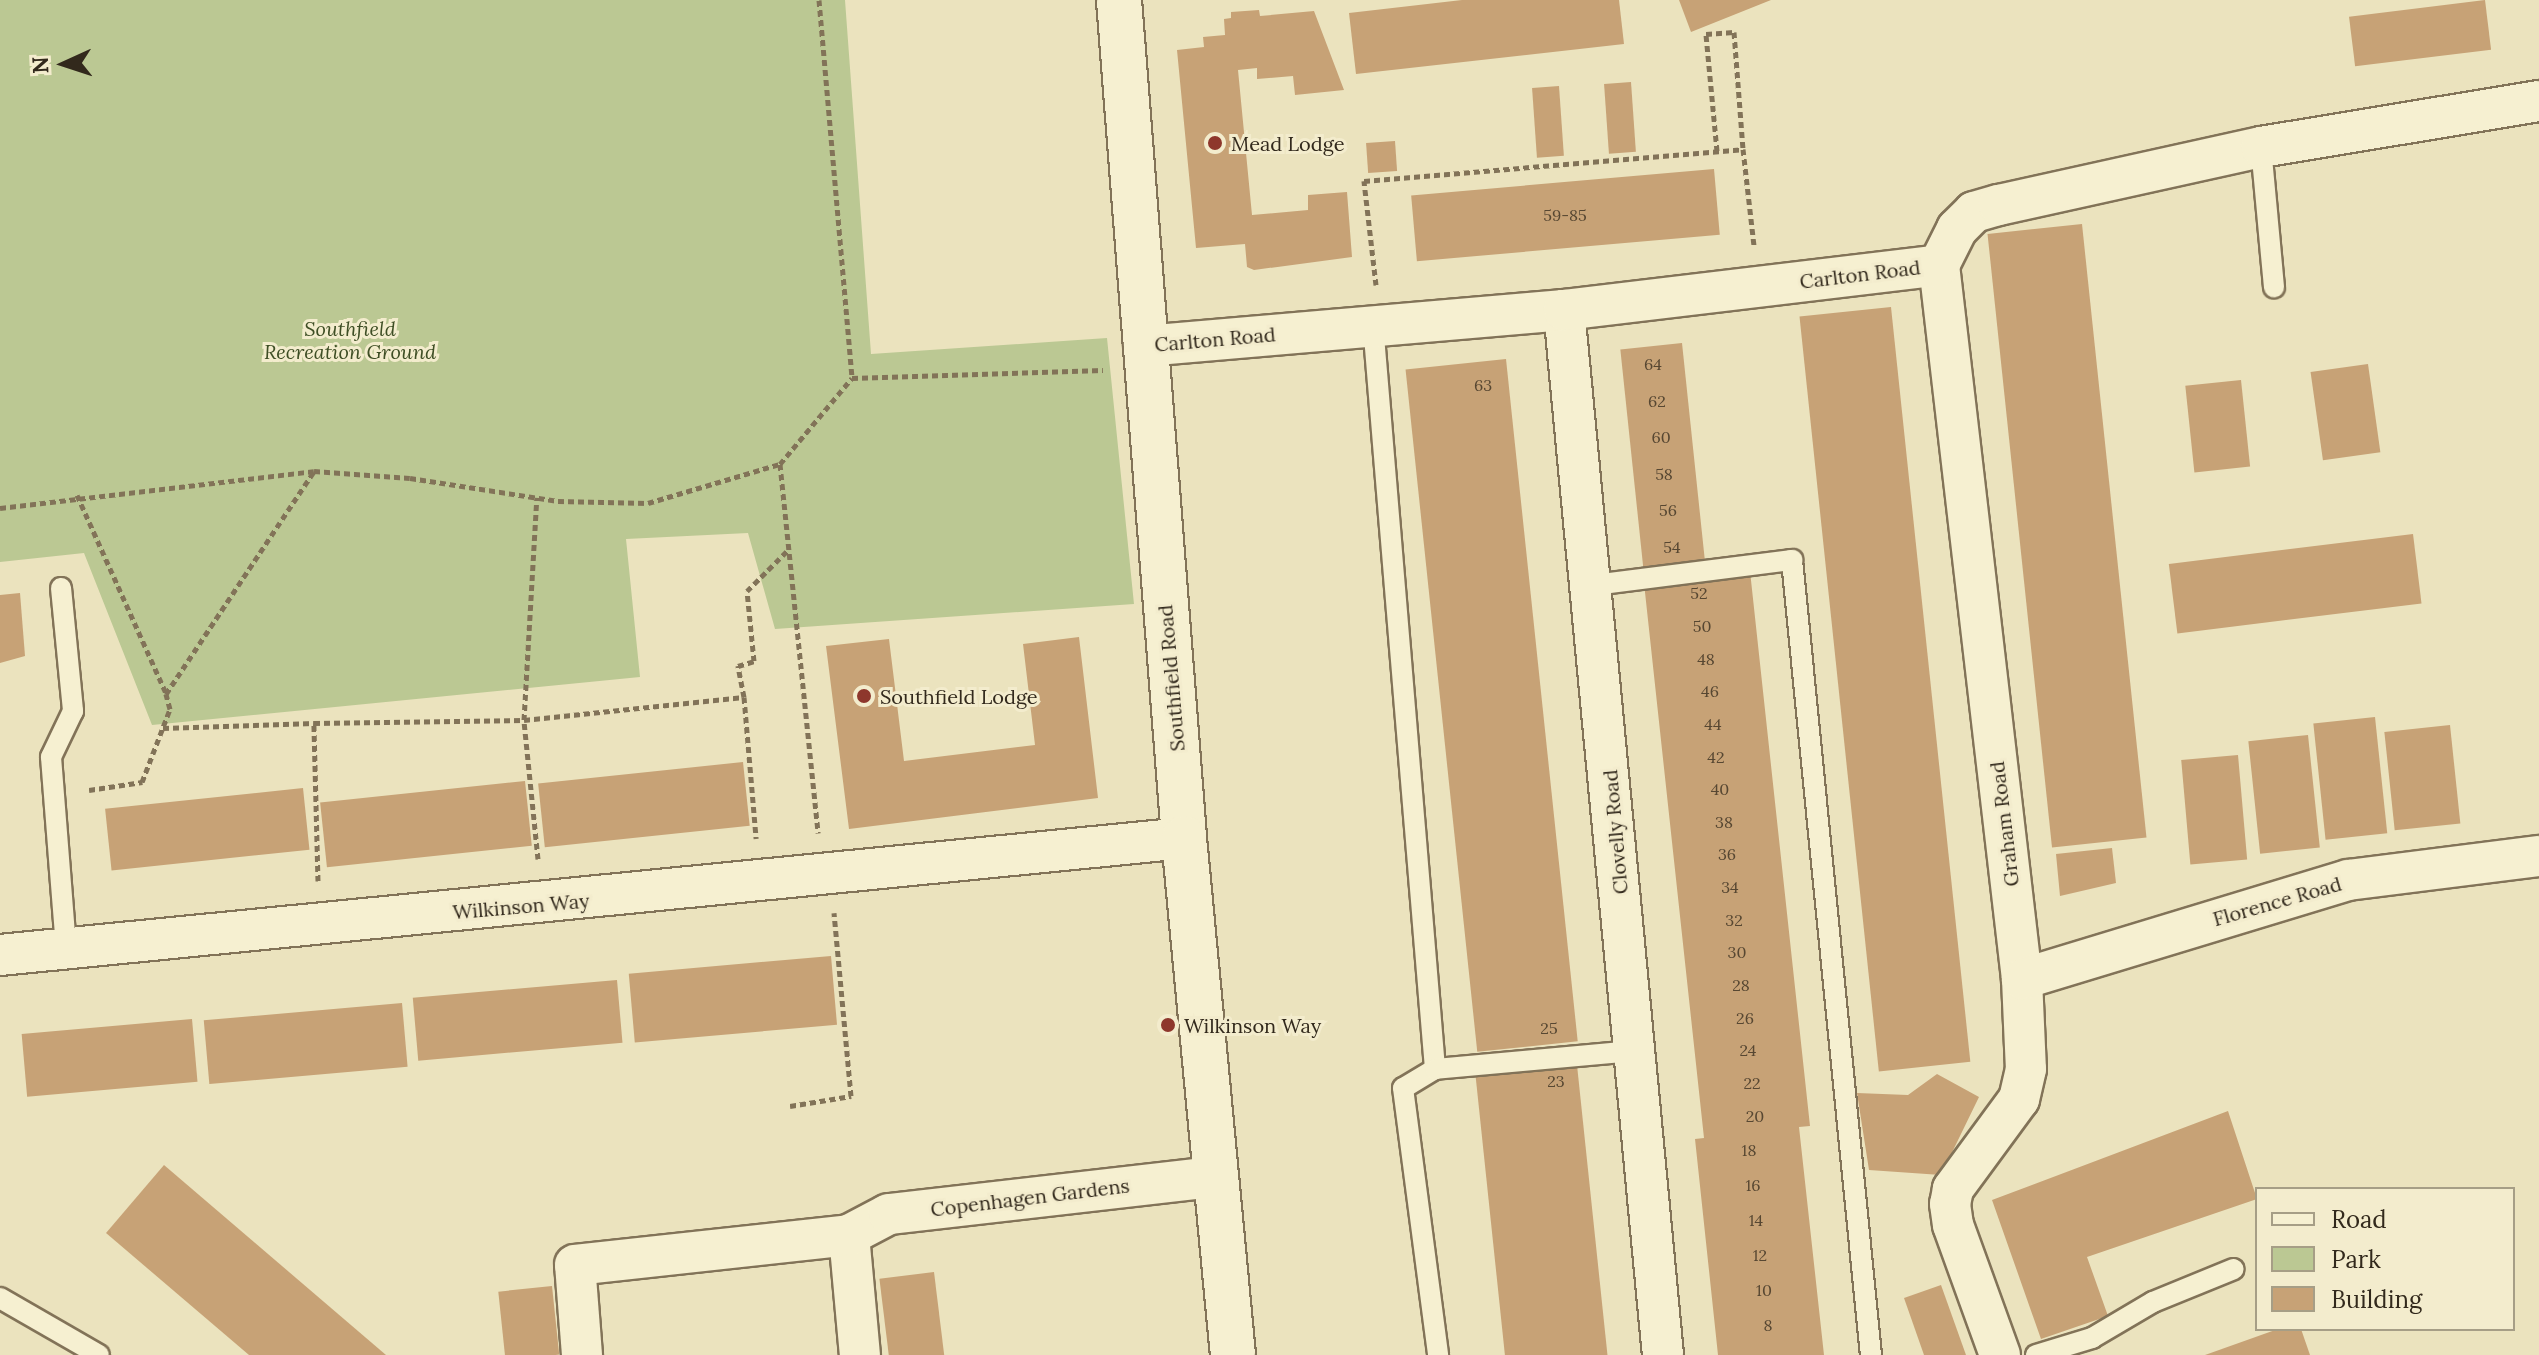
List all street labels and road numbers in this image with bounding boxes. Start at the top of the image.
street label: Carlton Road [1798,255,1922,293]
street label: Carlton Road [1153,322,1277,356]
street label: Southfield Road [1153,604,1189,752]
street label: Graham Road [1984,760,2024,888]
street label: Clovelly Road [1598,769,1632,895]
street label: Florence Road [2210,871,2344,931]
street label: Wilkinson Way [452,888,590,924]
street label: Copenhagen Gardens [929,1173,1131,1221]

